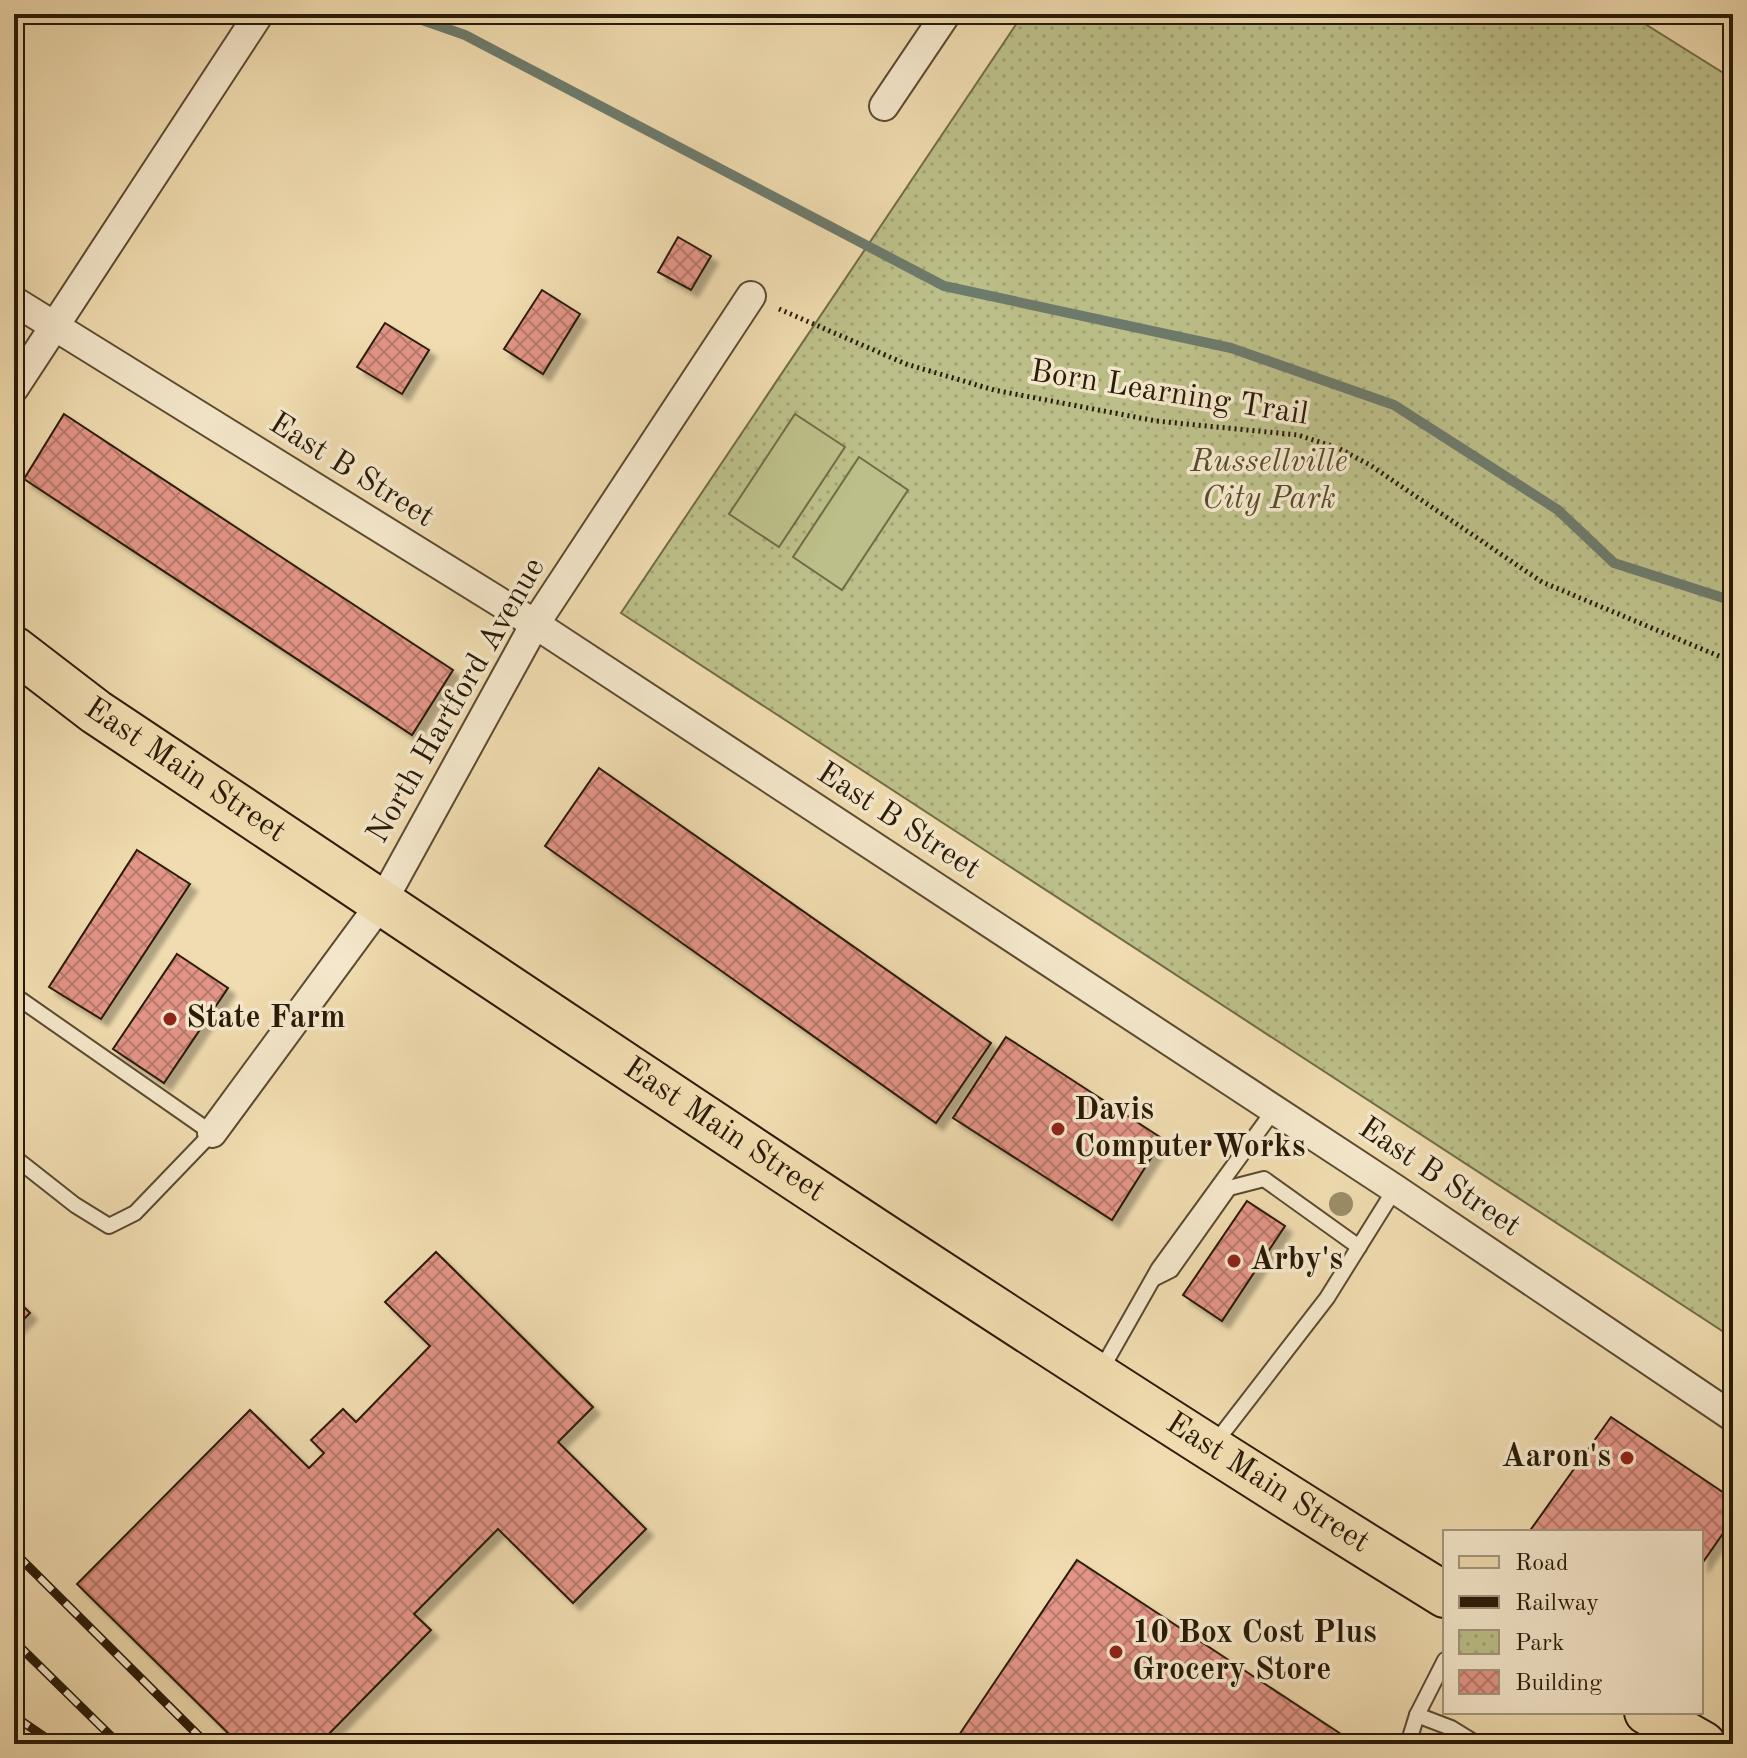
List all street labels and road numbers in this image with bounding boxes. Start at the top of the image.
street label: Born Learning Trail [1028,356,1310,432]
street label: East B Street [263,408,439,534]
street label: North Hartford Avenue [362,553,552,849]
street label: East Main Street [78,693,291,849]
street label: East B Street [811,757,985,887]
street label: East Main Street [617,1053,830,1209]
street label: East B Street [1352,1112,1526,1244]
street label: East Main Street [1160,1407,1375,1560]

